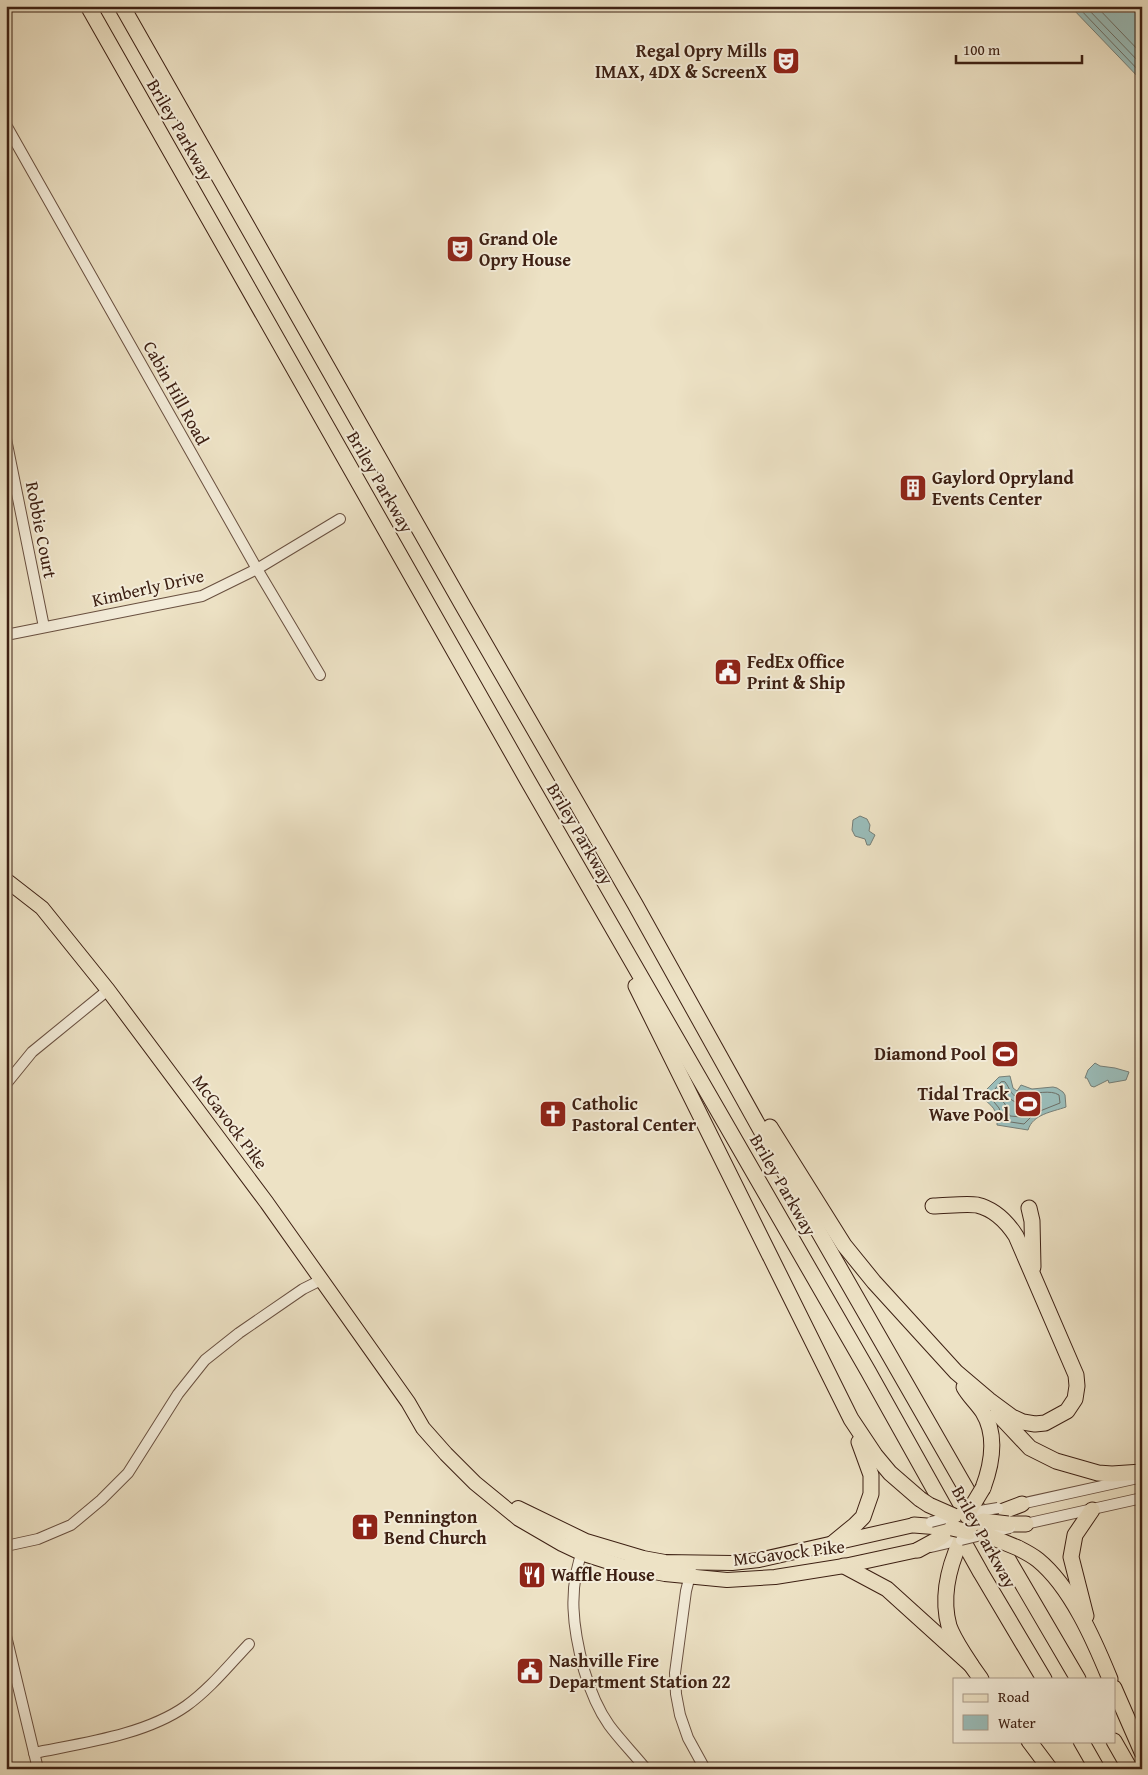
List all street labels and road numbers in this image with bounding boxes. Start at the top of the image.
street label: Briley Parkway [140,74,221,186]
street label: Cabin Hill Road [137,336,216,450]
street label: Briley Parkway [340,426,421,538]
street label: Robbie Court [19,479,64,581]
street label: Kimberly Drive [89,562,206,613]
street label: Briley Parkway [540,778,621,890]
street label: McGavock Pike [186,1069,275,1175]
street label: Briley Parkway [743,1129,824,1241]
street label: Briley Parkway [945,1480,1024,1593]
street label: McGavock Pike [732,1532,846,1573]

